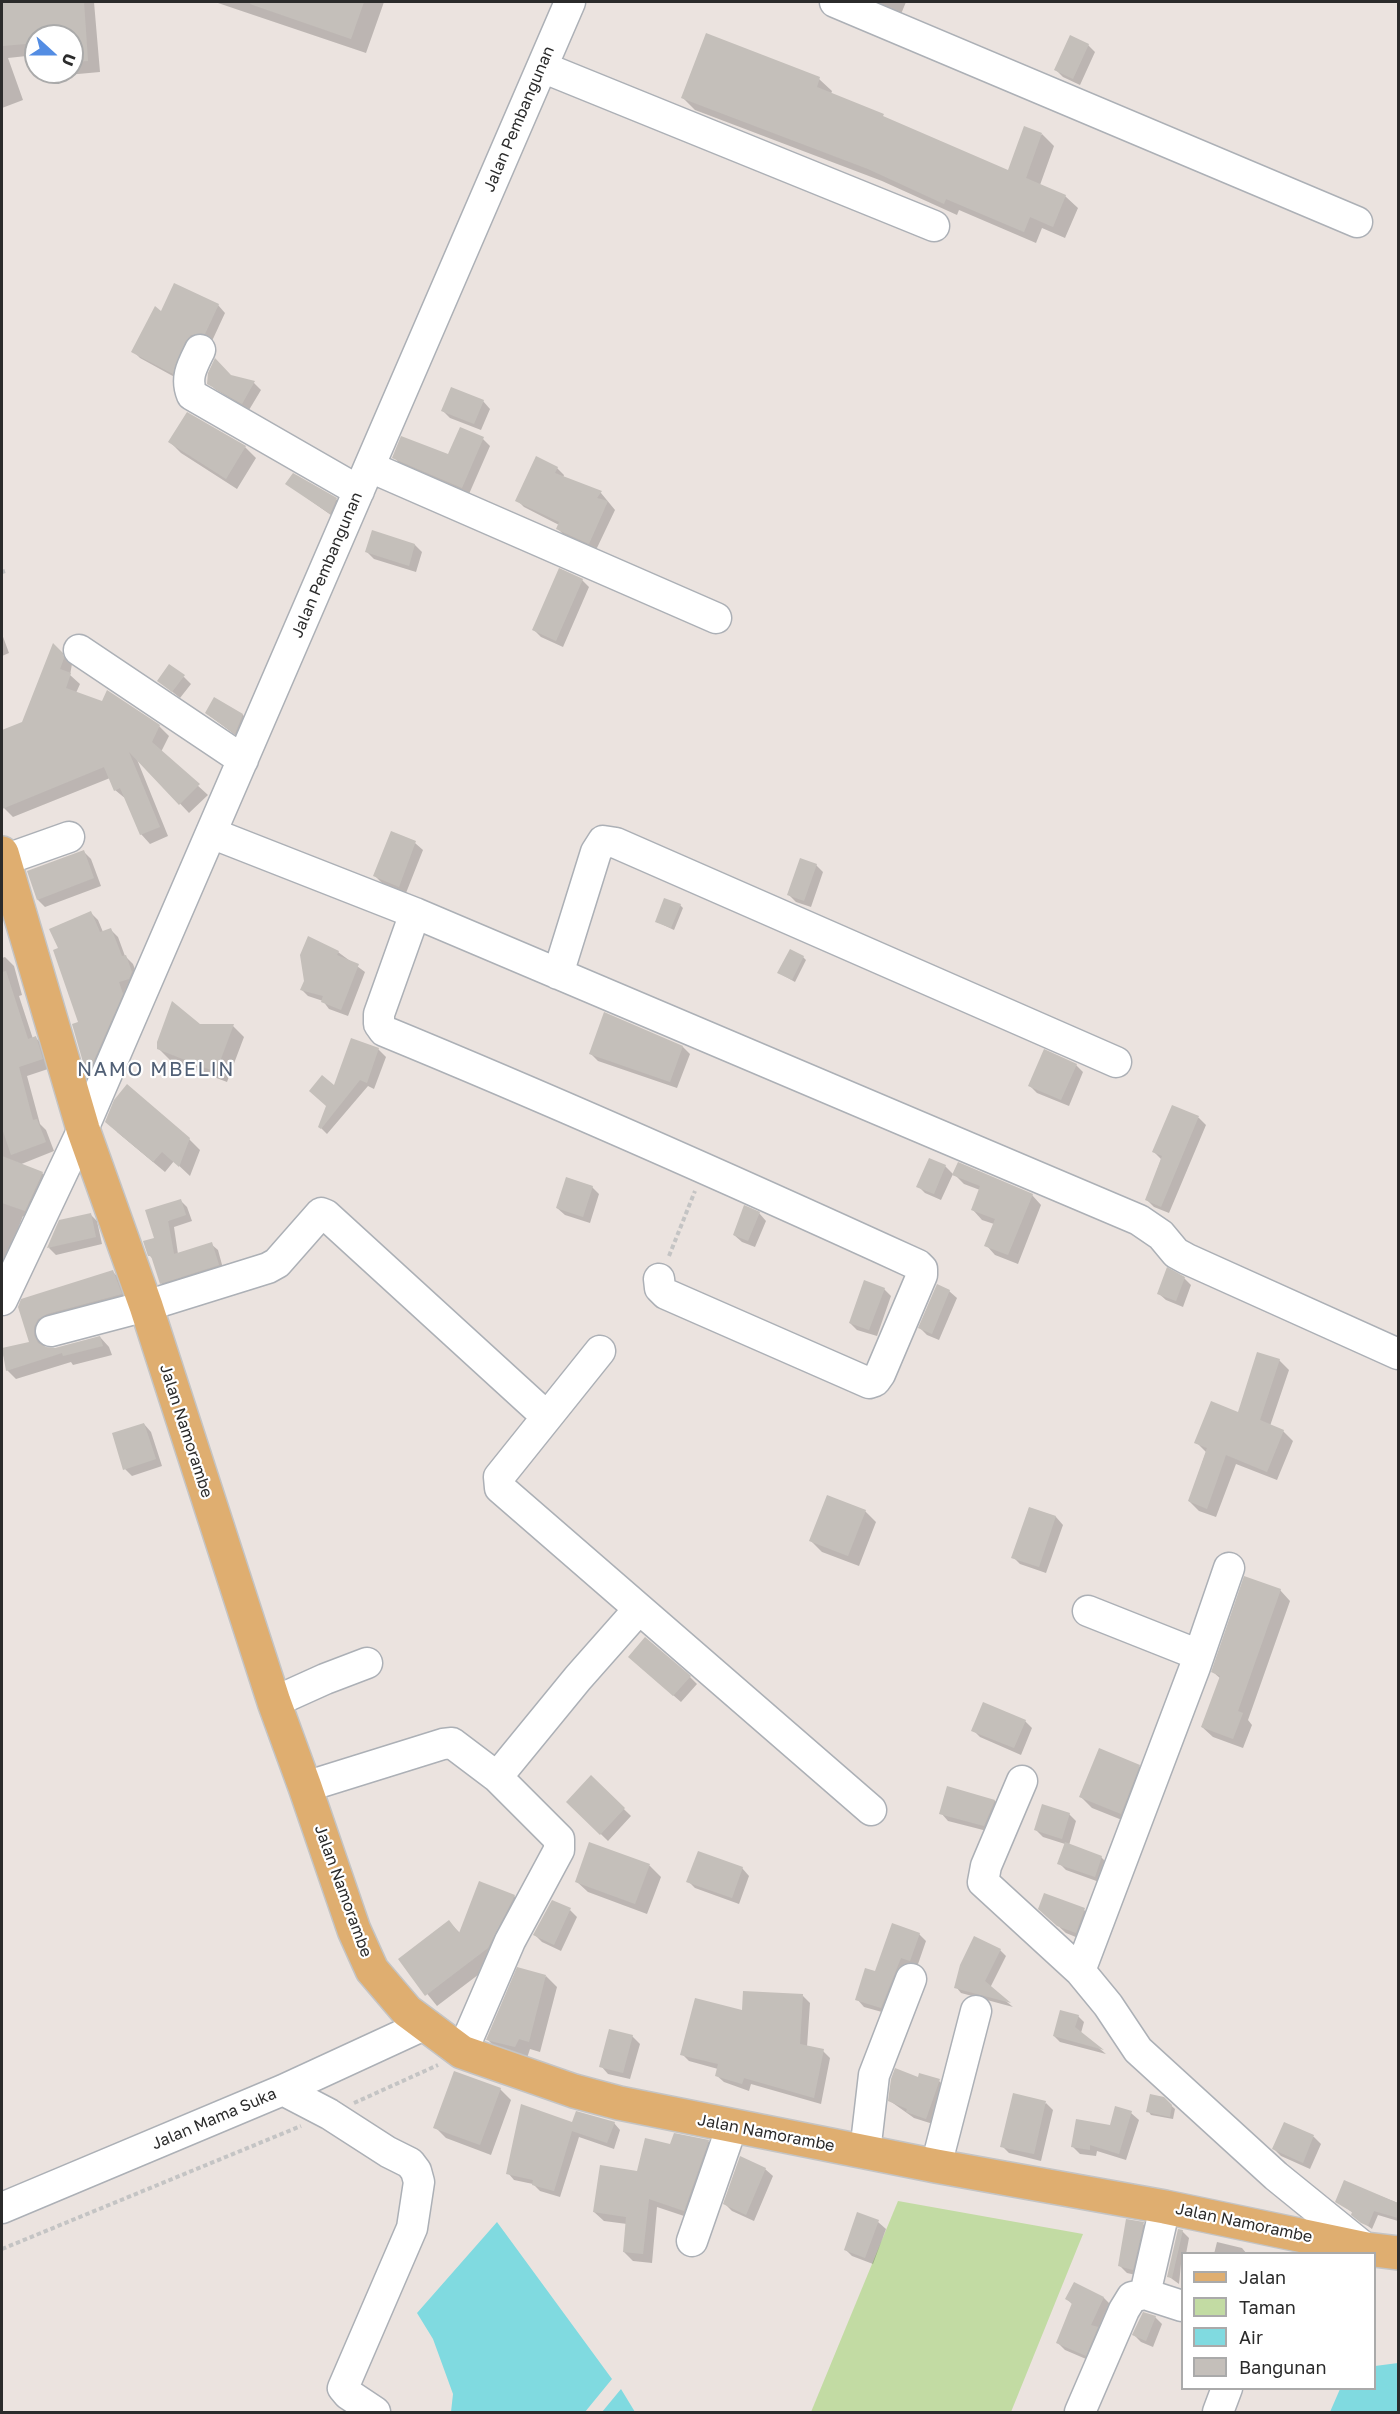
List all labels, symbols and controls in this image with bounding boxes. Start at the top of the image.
north arrow [24,24,84,84]
street label: Jalan Pembangunan [480,43,558,195]
text: U [58,51,80,69]
street label: Jalan Pembangunan [288,489,366,641]
district label: NAMO MBELIN [77,1058,235,1082]
street label: Jalan Namorambe [155,1362,217,1500]
street label: Jalan Namorambe [310,1822,376,1960]
street label: Jalan Mama Suka [149,2084,279,2154]
street label: Jalan Namorambe [696,2110,836,2156]
street label: Jalan Namorambe [1174,2199,1314,2247]
legend [1181,2252,1376,2390]
text: Jalan [1239,2266,1286,2288]
text: Taman [1239,2296,1296,2318]
text: Air [1239,2326,1263,2348]
text: Bangunan [1239,2356,1327,2378]

